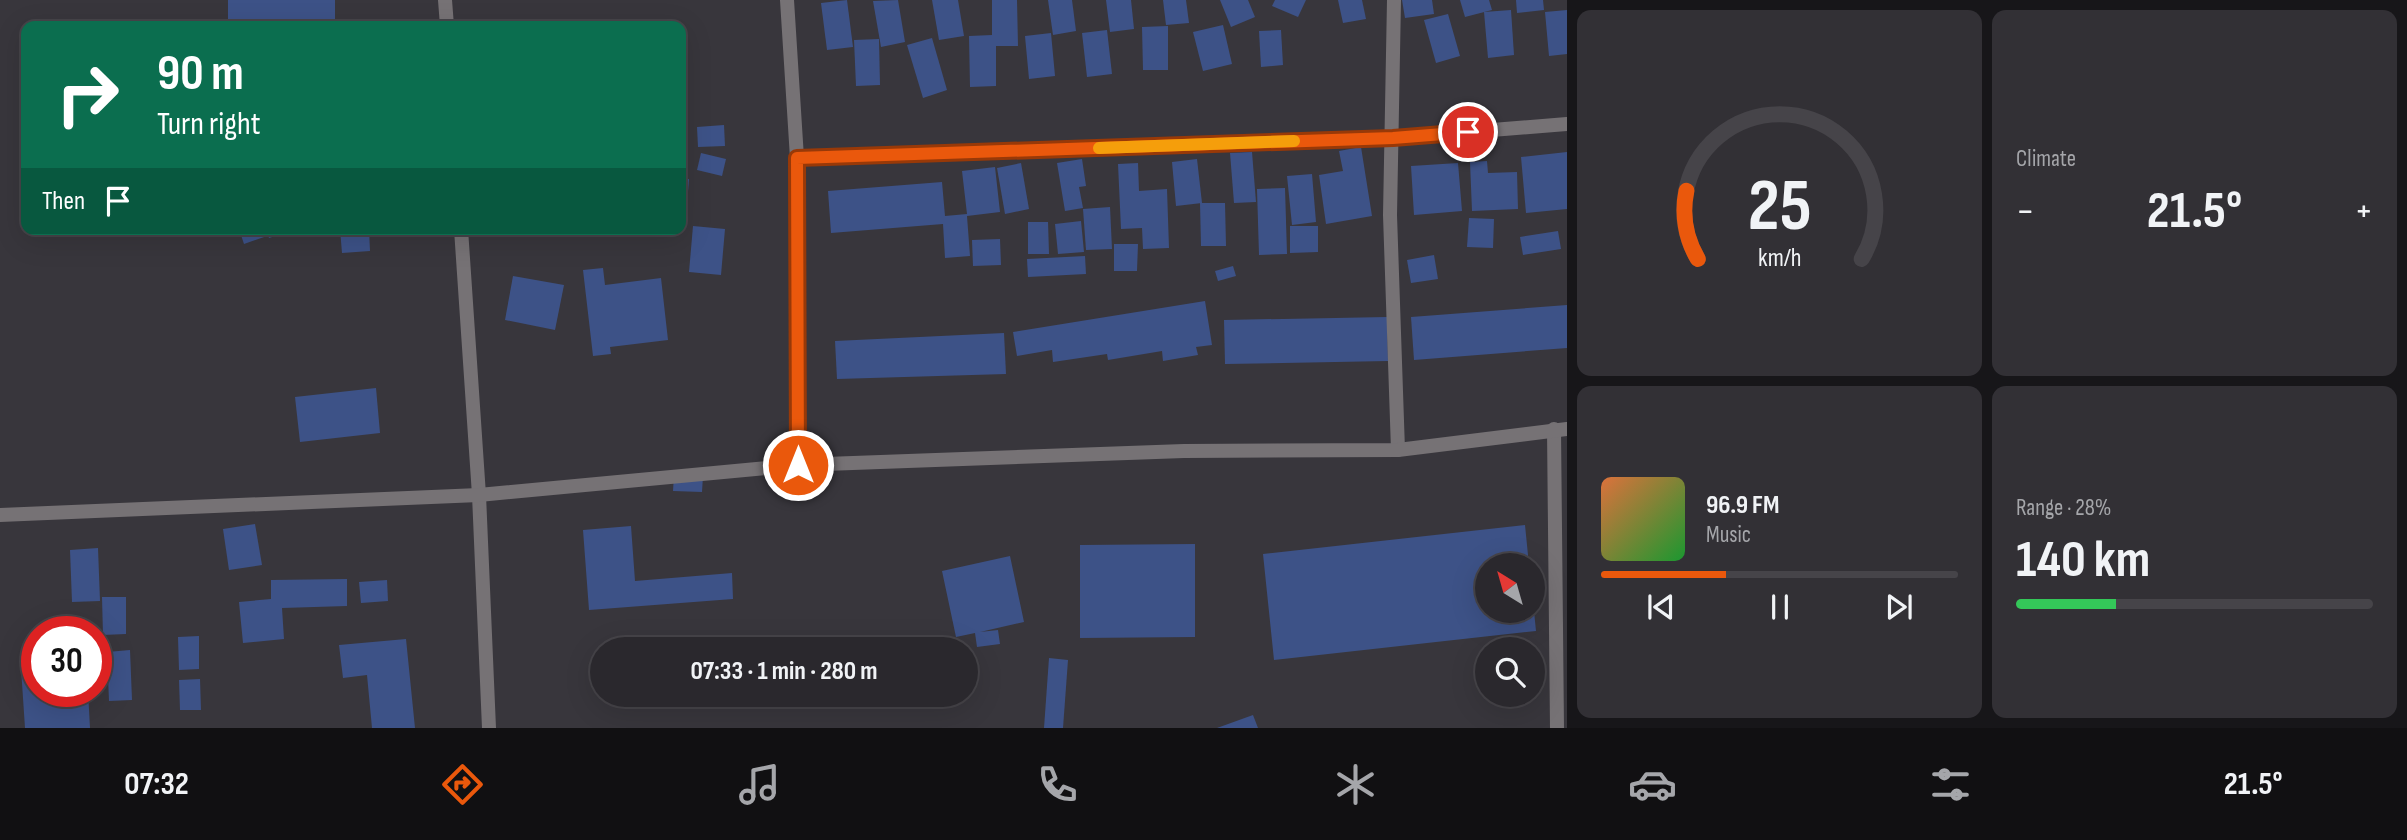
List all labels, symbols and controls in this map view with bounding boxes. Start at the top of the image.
text: 90 m [157,45,244,104]
icon: right [42,49,133,140]
pin [1438,102,1498,162]
text: Turn right [157,105,261,144]
icon: arrive [1449,113,1487,151]
text: Climate [2016,145,2076,173]
text: 25 [1748,163,1811,251]
text: 21.5° [2147,180,2242,243]
icon: arrive [99,182,137,220]
text: Then [42,186,85,217]
text: − [2016,189,2035,234]
text: + [2354,189,2373,234]
text: km/h [1758,243,1801,274]
position arrow [761,428,835,502]
text: 96.9 FM [1706,490,1779,521]
text: Range · 28% [2016,494,2111,522]
text: Music [1706,521,1751,549]
text: 140 km [2016,529,2150,592]
north arrow [1475,553,1545,623]
map controls [1475,553,1545,707]
icon: previous [1642,588,1680,626]
icon: pause [1761,588,1799,626]
icon: next [1880,588,1918,626]
speed limit sign: 30 [21,616,112,707]
button: search [1475,637,1545,707]
text: 07:33 · 1 min · 280 m [691,656,878,687]
icon: directions [438,760,487,809]
icon: music [735,760,784,809]
icon: phone [1033,760,1082,809]
icon: climate [1331,760,1380,809]
icon: car [1628,760,1677,809]
icon: filters [1926,760,1975,809]
text: 07:32 [124,765,189,804]
text: 21.5° [2224,765,2283,804]

